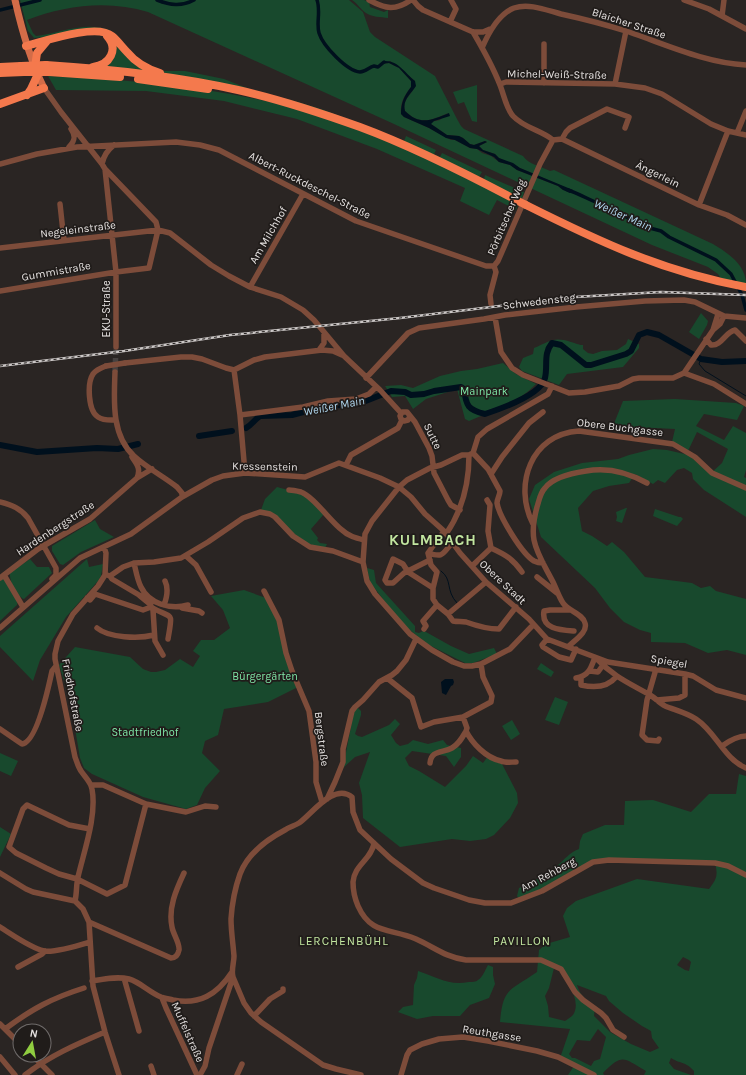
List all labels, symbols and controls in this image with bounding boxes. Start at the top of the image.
street label: Blaicher Straße [590,5,668,42]
street label: Michel-Weiß-Straße [507,67,607,82]
street label: Albert-Ruckdeschel-Straße [247,149,373,222]
street label: Ängerlein [634,157,682,191]
street label: Pörbitscher Weg [485,176,529,257]
water label: Weißer Main [592,196,654,234]
street label: Am Milchhof [247,204,290,266]
street label: Negeleinstraße [40,218,117,241]
street label: Gummistraße [21,259,92,284]
street label: EKU-Straße [100,280,113,338]
street label: Schwedensteg [502,290,577,312]
park label: Mainpark [460,385,508,398]
water label: Weißer Main [302,393,366,419]
street label: Obere Buchgasse [576,416,664,439]
street label: Sutte [421,421,445,452]
street label: Kressenstein [232,459,298,474]
street label: Hardenbergstraße [14,498,97,559]
district label: KULMBACH [389,531,477,549]
street label: Obere Stadt [477,557,529,607]
street label: Spiegel [650,652,688,671]
street label: Friedhofstraße [59,658,86,733]
park label: Bürgergärten [232,670,298,683]
street label: Bergstraße [312,711,331,767]
park label: Stadtfriedhof [111,726,179,739]
street label: Am Rehberg [519,854,579,894]
district label: LERCHENBÜHL [299,934,389,948]
district label: PAVILLON [493,934,551,948]
street label: Muffelstraße [168,1000,207,1065]
street label: Reuthgasse [462,1022,523,1045]
north arrow [12,1023,52,1063]
text: N [29,1027,39,1041]

